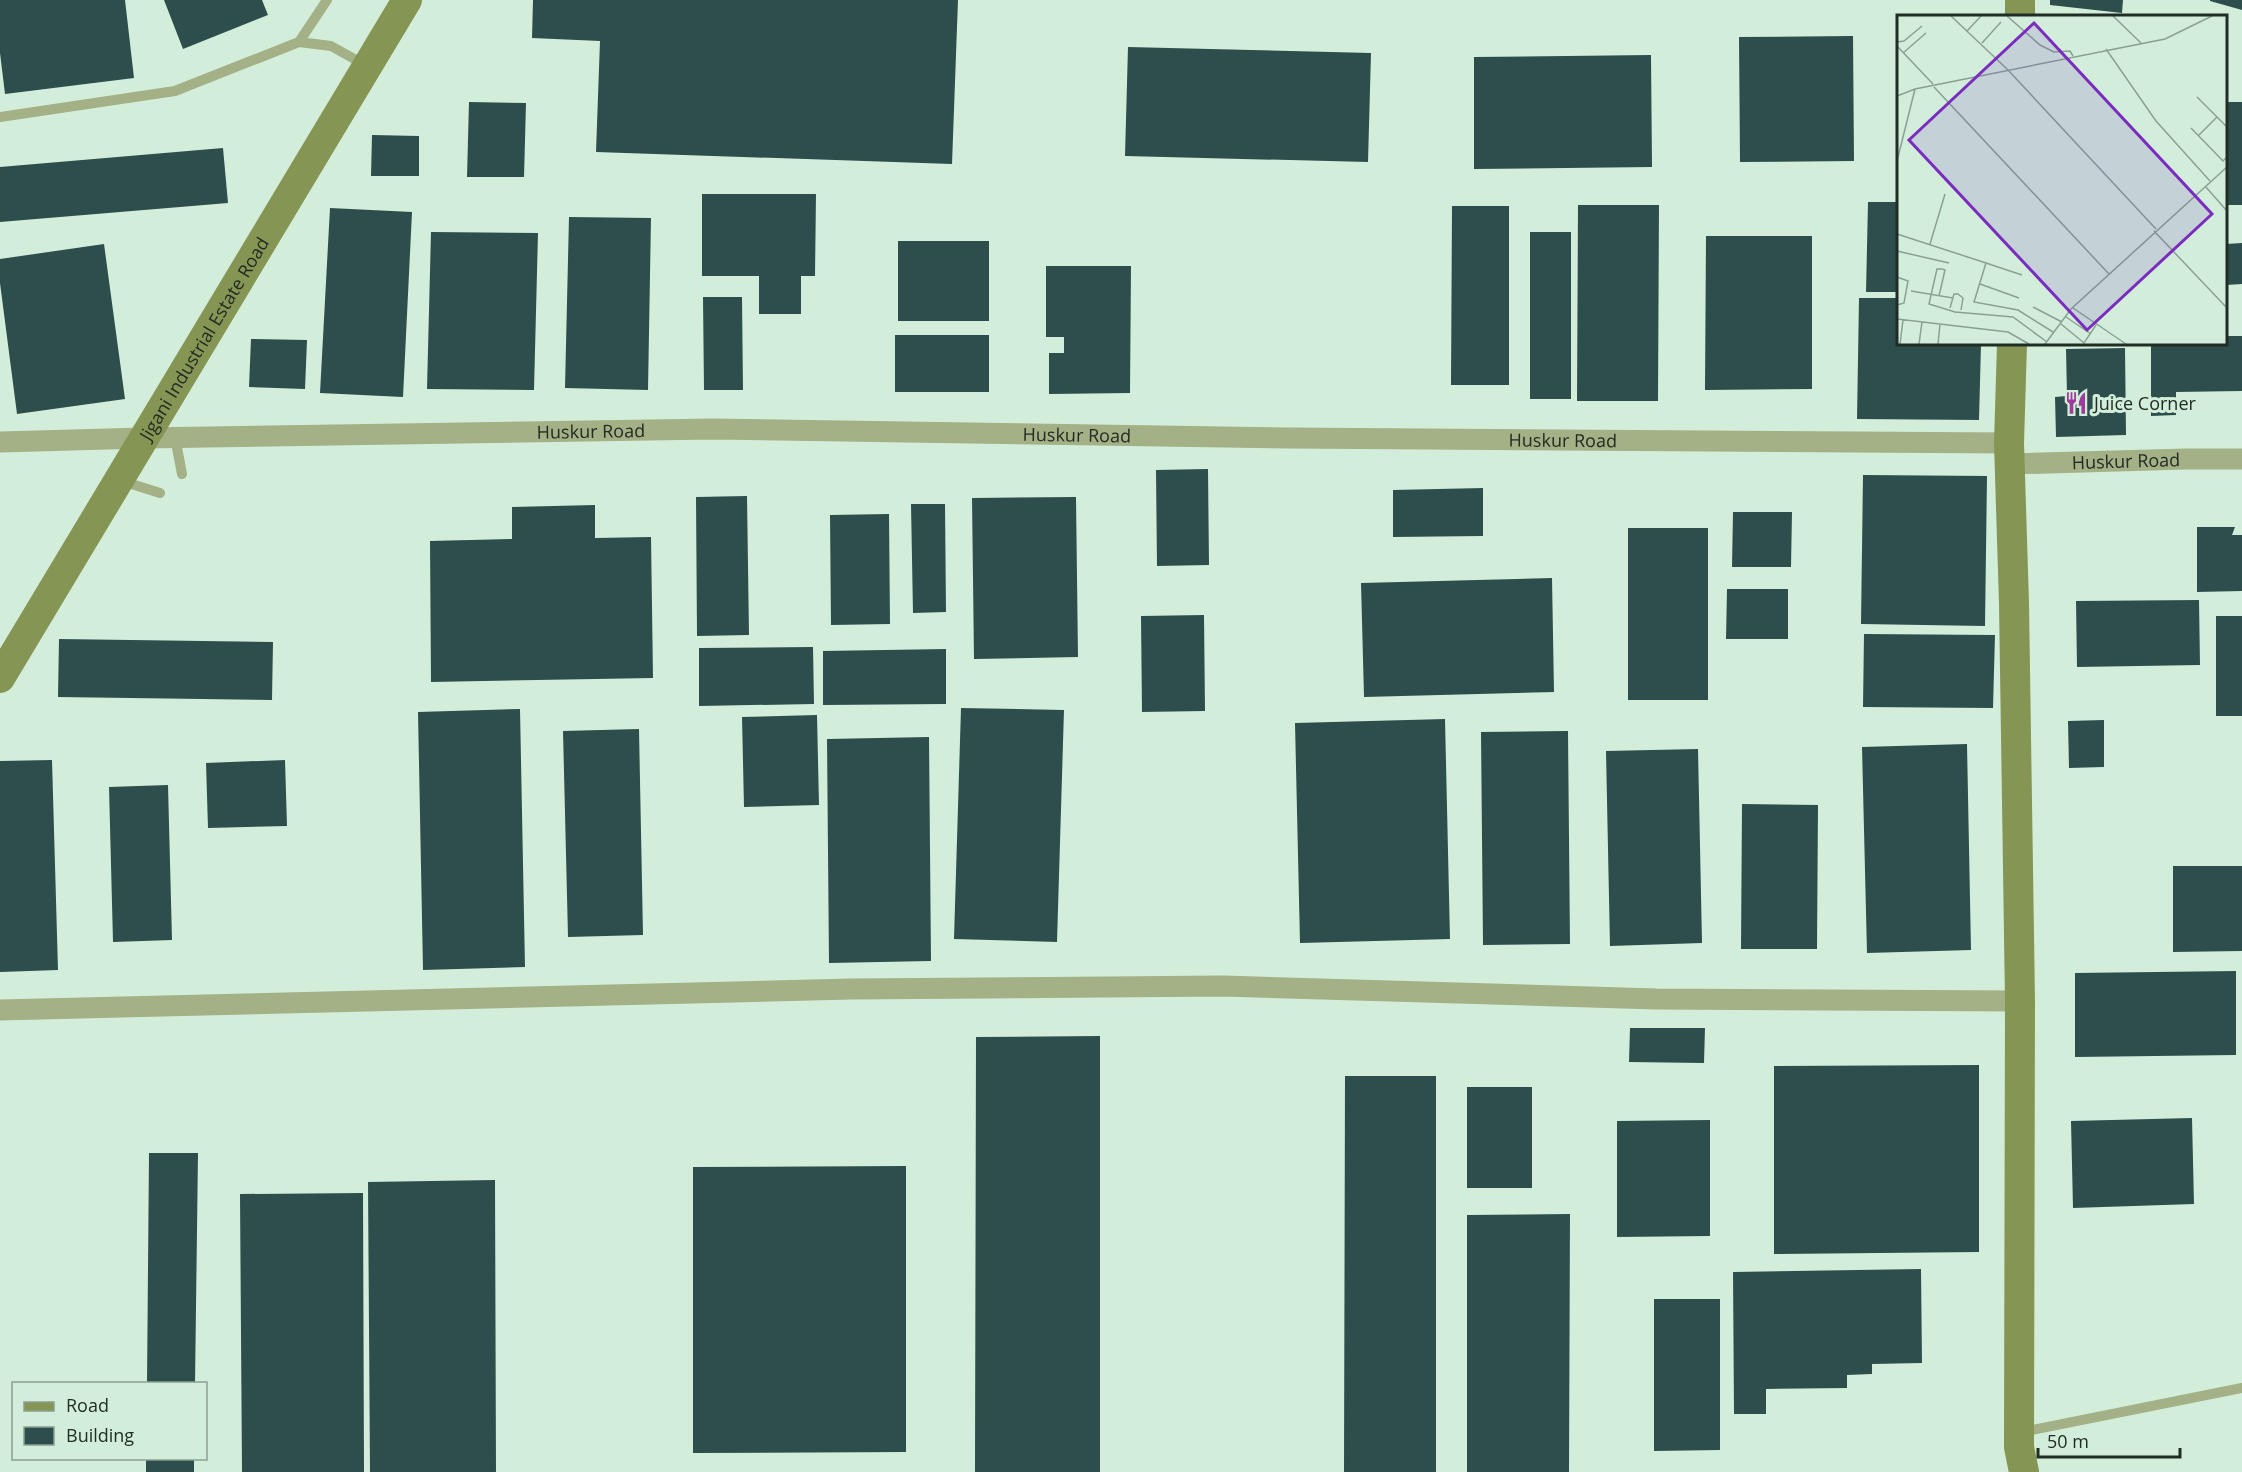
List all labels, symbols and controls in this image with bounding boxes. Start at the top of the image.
inset map [1897,15,2227,345]
street label: Jigani Industrial Estate Road [133,232,274,446]
restaurant icon: Juice Corner [2063,390,2089,416]
place label: Juice Corner [2092,391,2196,415]
street label: Huskur Road [536,418,645,444]
street label: Huskur Road [1022,422,1131,448]
street label: Huskur Road [1508,428,1617,452]
street label: Huskur Road [2071,447,2180,474]
legend [12,1382,207,1460]
text: Road [66,1393,109,1417]
scale bar [2038,1421,2180,1459]
text: Building [66,1423,134,1447]
text: 50 m [2047,1429,2089,1453]

